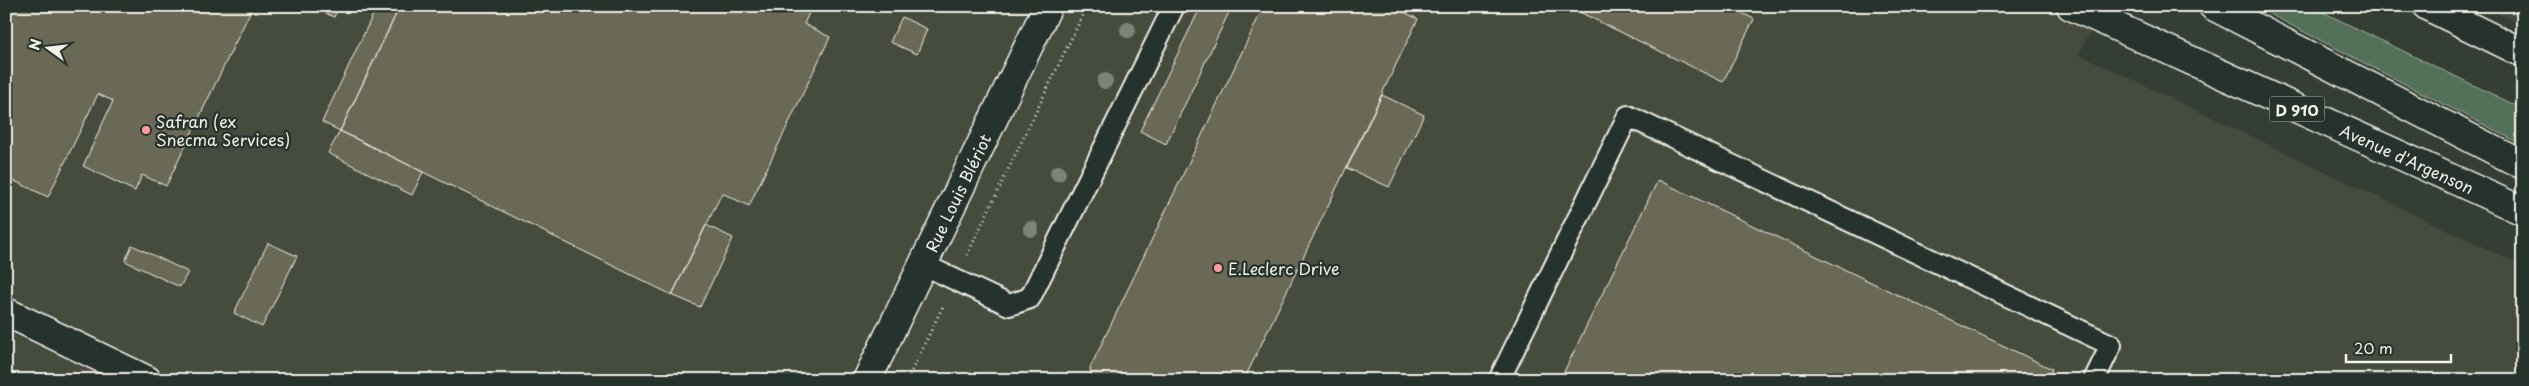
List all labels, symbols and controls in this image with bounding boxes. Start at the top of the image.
north arrow [22,22,72,72]
text: N [23,36,47,53]
road number: D 910 [2270,96,2324,122]
place label: Safran (ex Snecma Services) [156,109,290,151]
street label: Avenue d'Argenson [2336,118,2478,199]
marker: Safran (ex Snecma Services) [140,124,152,136]
street label: Rue Louis Blériot [919,129,997,256]
place label: E.Leclerc Drive [1228,256,1339,280]
marker: E.Leclerc Drive [1212,262,1224,274]
scale bar [2346,331,2452,363]
text: 20 m [2354,336,2393,359]

